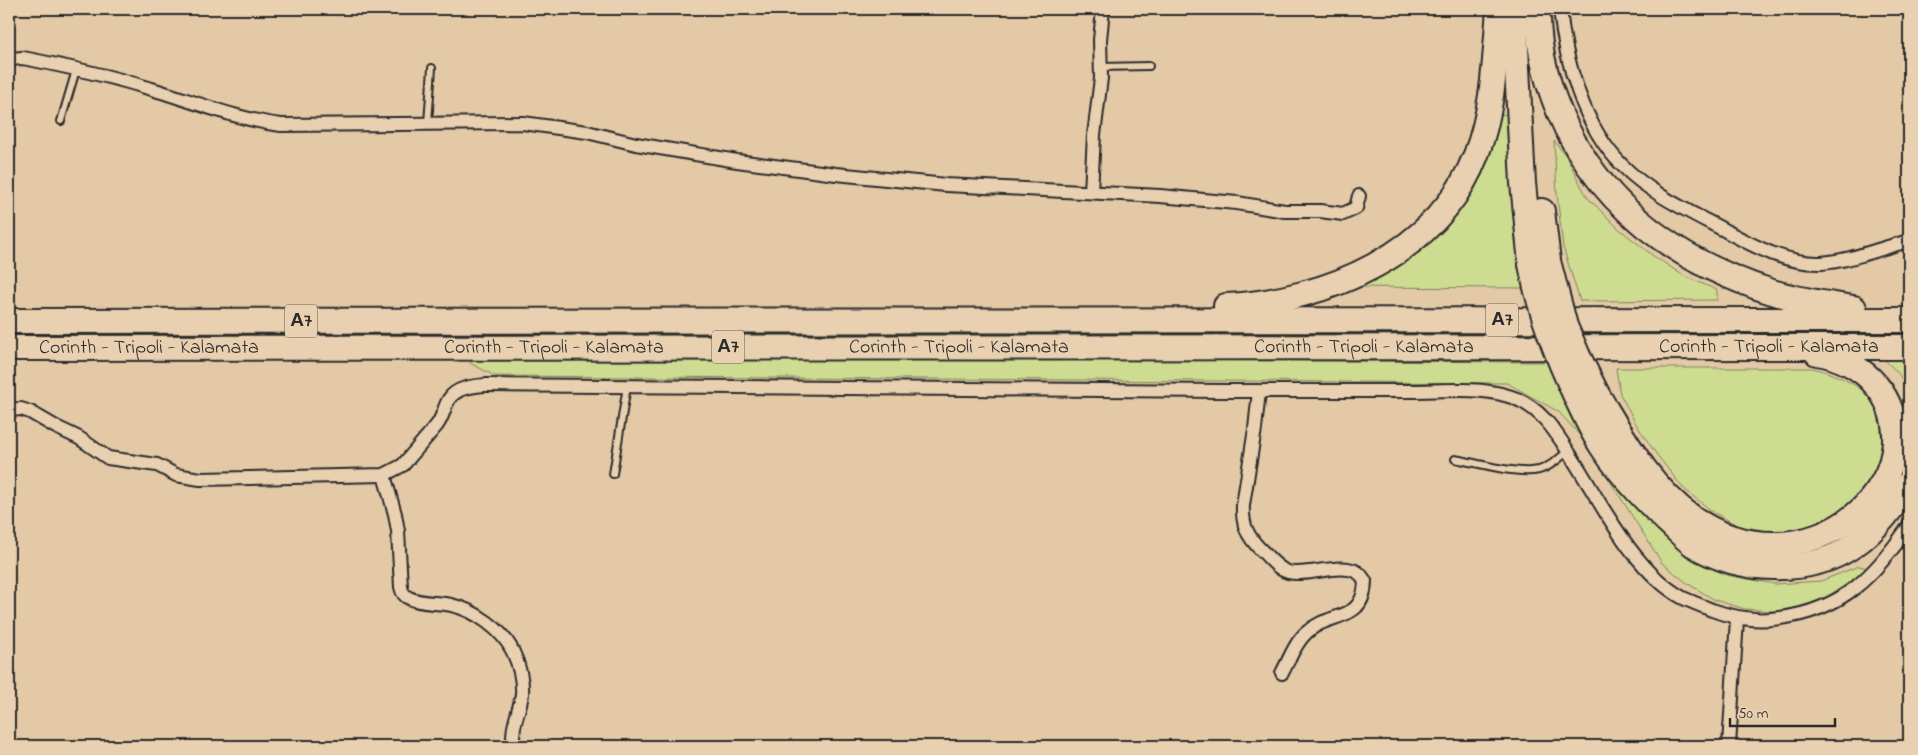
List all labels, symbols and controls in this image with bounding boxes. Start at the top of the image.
road number: Α7 [285,304,317,338]
road number: Α7 [1486,304,1518,336]
road number: Α7 [712,331,744,364]
street label: Corinth - Tripoli - Kalamata [39,333,259,362]
street label: Corinth - Tripoli - Kalamata [444,333,664,362]
street label: Corinth - Tripoli - Kalamata [849,333,1069,362]
street label: Corinth - Tripoli - Kalamata [1254,333,1474,362]
street label: Corinth - Tripoli - Kalamata [1659,333,1879,362]
scale bar [1730,695,1836,727]
text: 50 m [1738,703,1769,725]

